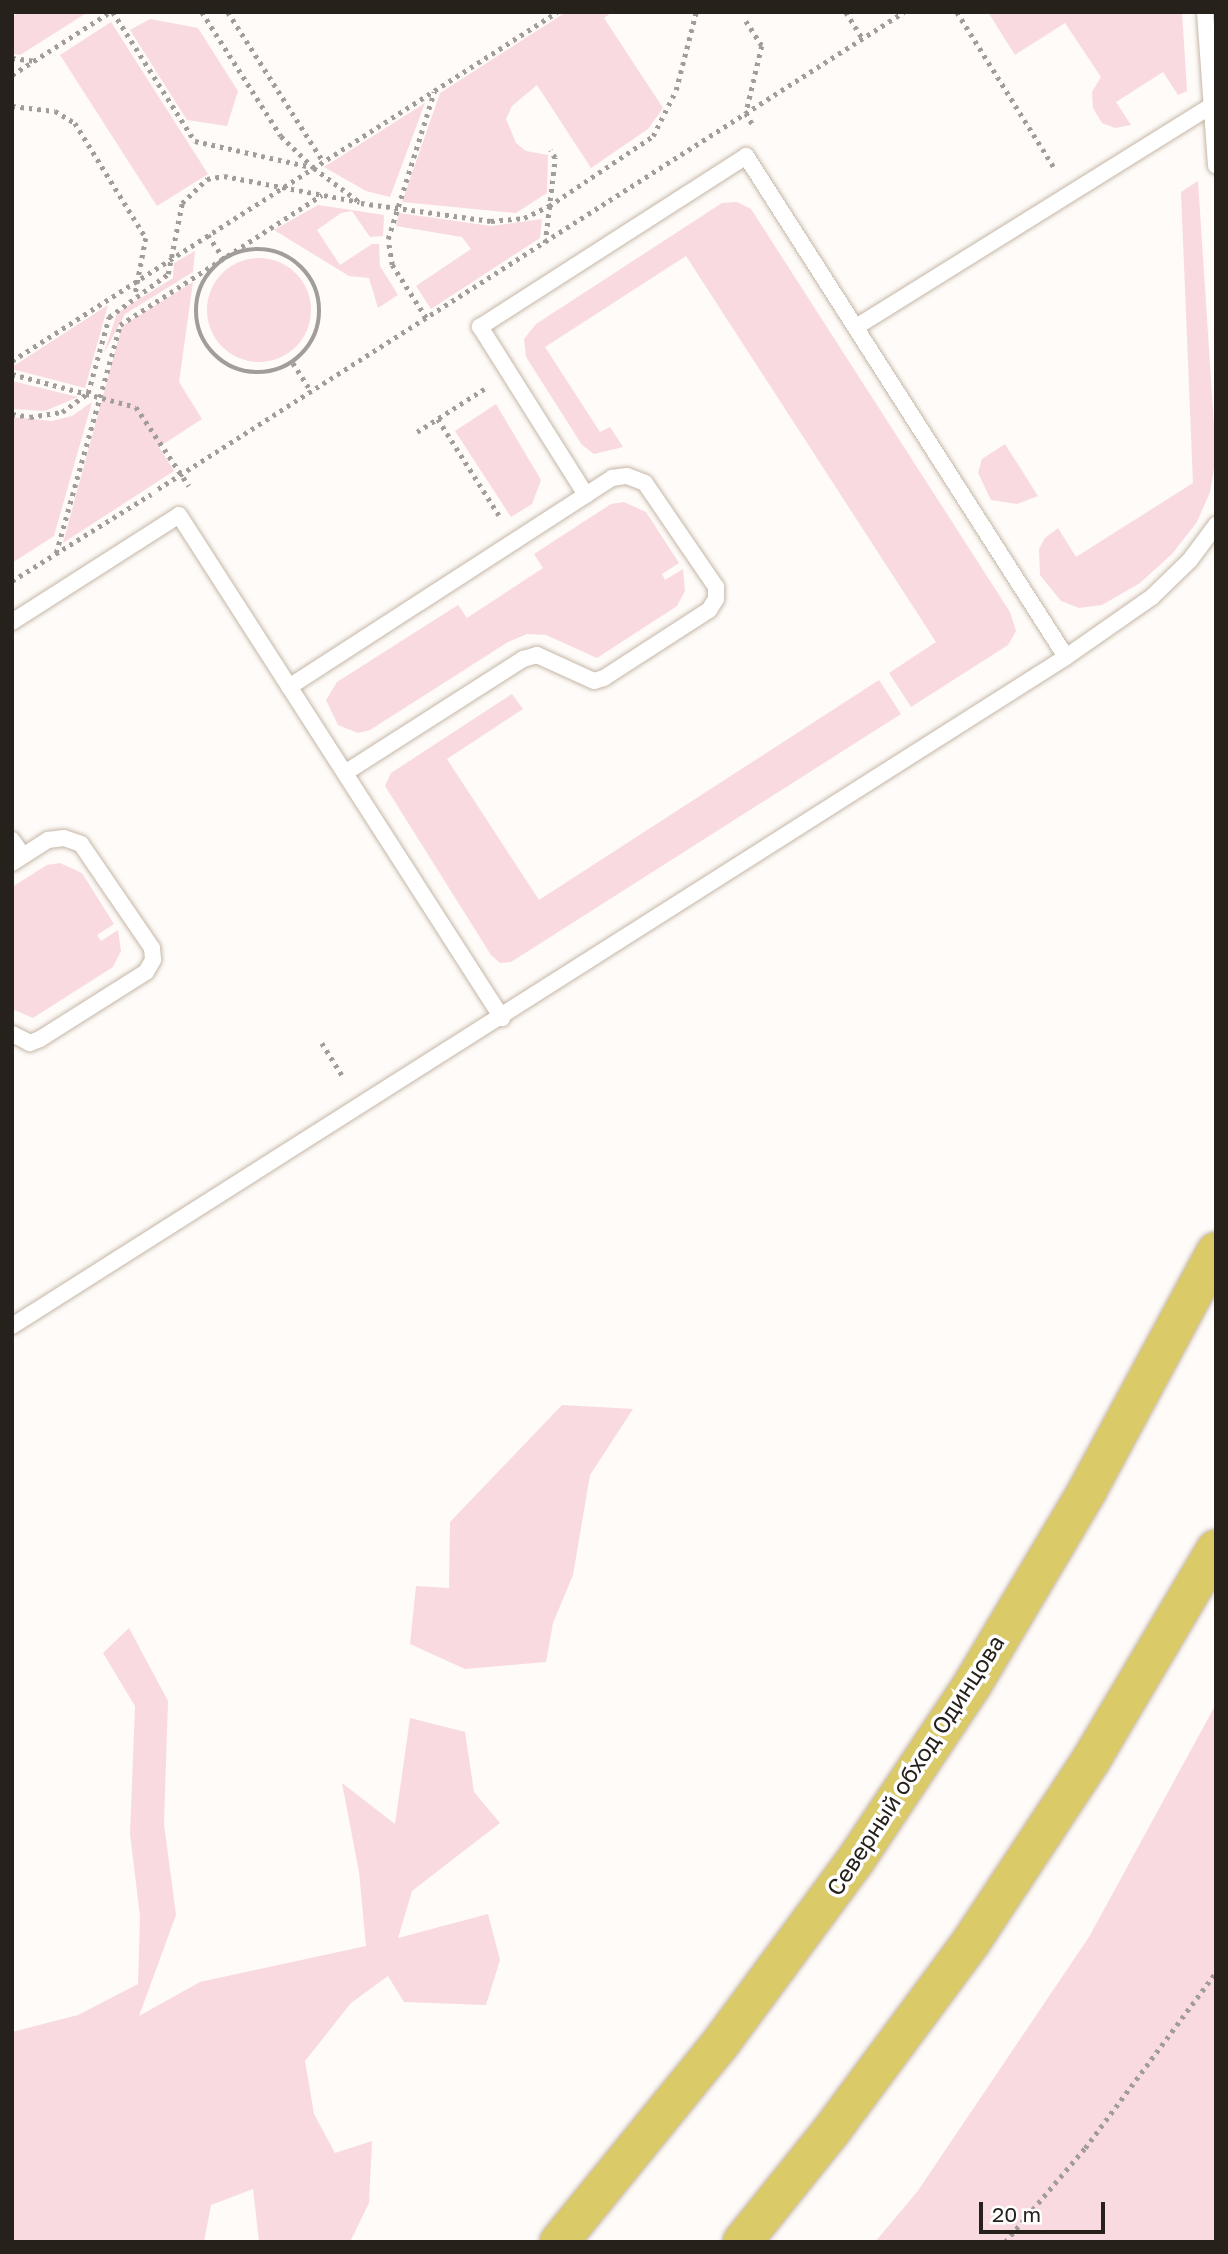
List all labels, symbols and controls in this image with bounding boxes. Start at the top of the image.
street label: Северный обход Одинцова [820,1630,1010,1900]
scale bar [983,2188,1109,2232]
text: 20 m [992,2201,1041,2227]

